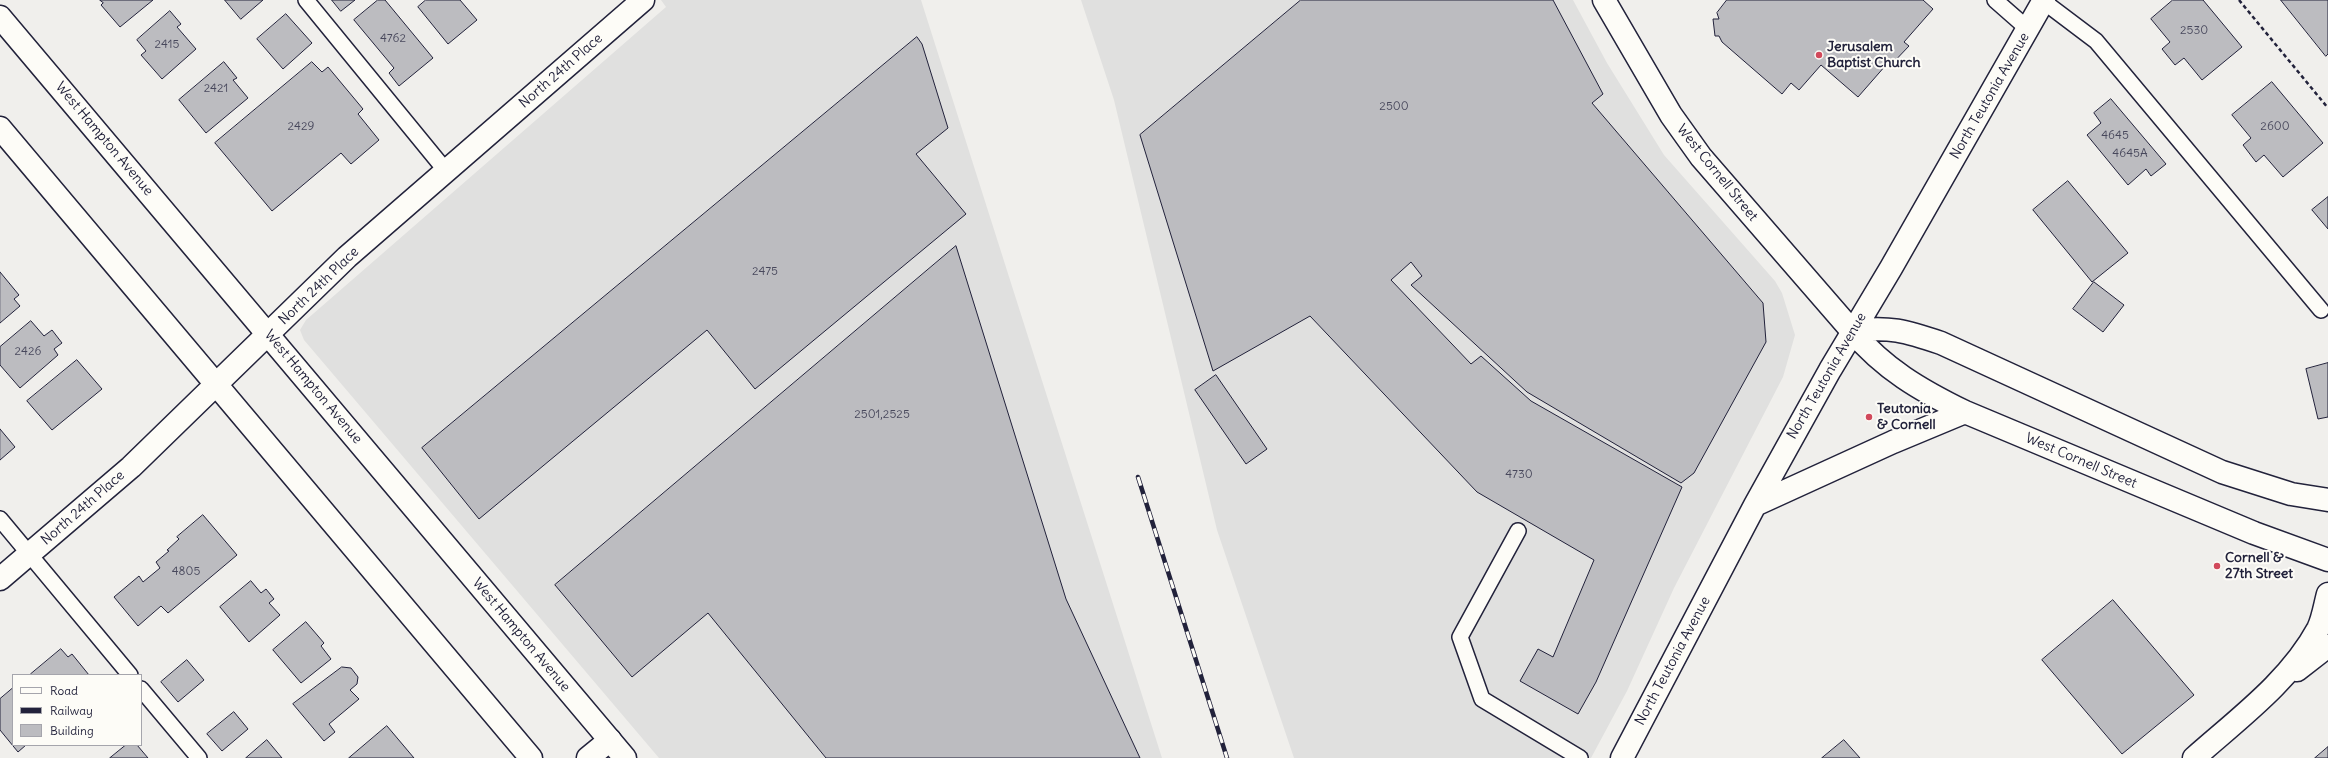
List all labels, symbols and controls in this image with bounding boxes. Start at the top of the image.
house number: 2530 [2180,24,2208,38]
street label: North 24th Place [516,30,606,112]
street label: North Teutonia Avenue [1947,30,2033,162]
house number: 4762 [380,32,406,46]
house number: 2415 [155,38,179,52]
place label: Jerusalem Baptist Church [1827,39,1921,72]
marker: Jerusalem Baptist Church [1814,50,1824,60]
street label: West Hampton Avenue [51,79,157,199]
house number: 2421 [204,82,228,96]
house number: 2500 [1379,100,1409,114]
house number: 2429 [288,120,314,134]
house number: 2600 [2260,120,2290,134]
street label: West Cornell Street [1673,121,1761,225]
house number: 4645 [2101,129,2129,143]
house number: 4645A [2112,147,2148,161]
street label: North 24th Place [275,244,363,328]
house number: 2475 [752,265,778,279]
street label: North Teutonia Avenue [1784,310,1870,442]
street label: West Hampton Avenue [260,327,366,447]
house number: 2426 [15,345,41,359]
place label: Teutonia & Cornell [1877,401,1936,434]
house number: 2501,2525 [854,408,910,422]
marker: Teutonia & Cornell [1864,412,1874,422]
street label: West Cornell Street [2023,430,2139,492]
street label: North 24th Place [38,467,128,549]
house number: 4730 [1505,468,1533,482]
place label: Cornell & 27th Street [2225,550,2293,582]
marker: Cornell & 27th Street [2212,561,2222,571]
house number: 4805 [172,565,200,579]
street label: West Hampton Avenue [468,575,574,695]
street label: North Teutonia Avenue [1632,594,1714,728]
legend [12,674,142,746]
text: Road [50,683,78,698]
text: Railway [50,703,93,718]
text: Building [50,723,94,738]

